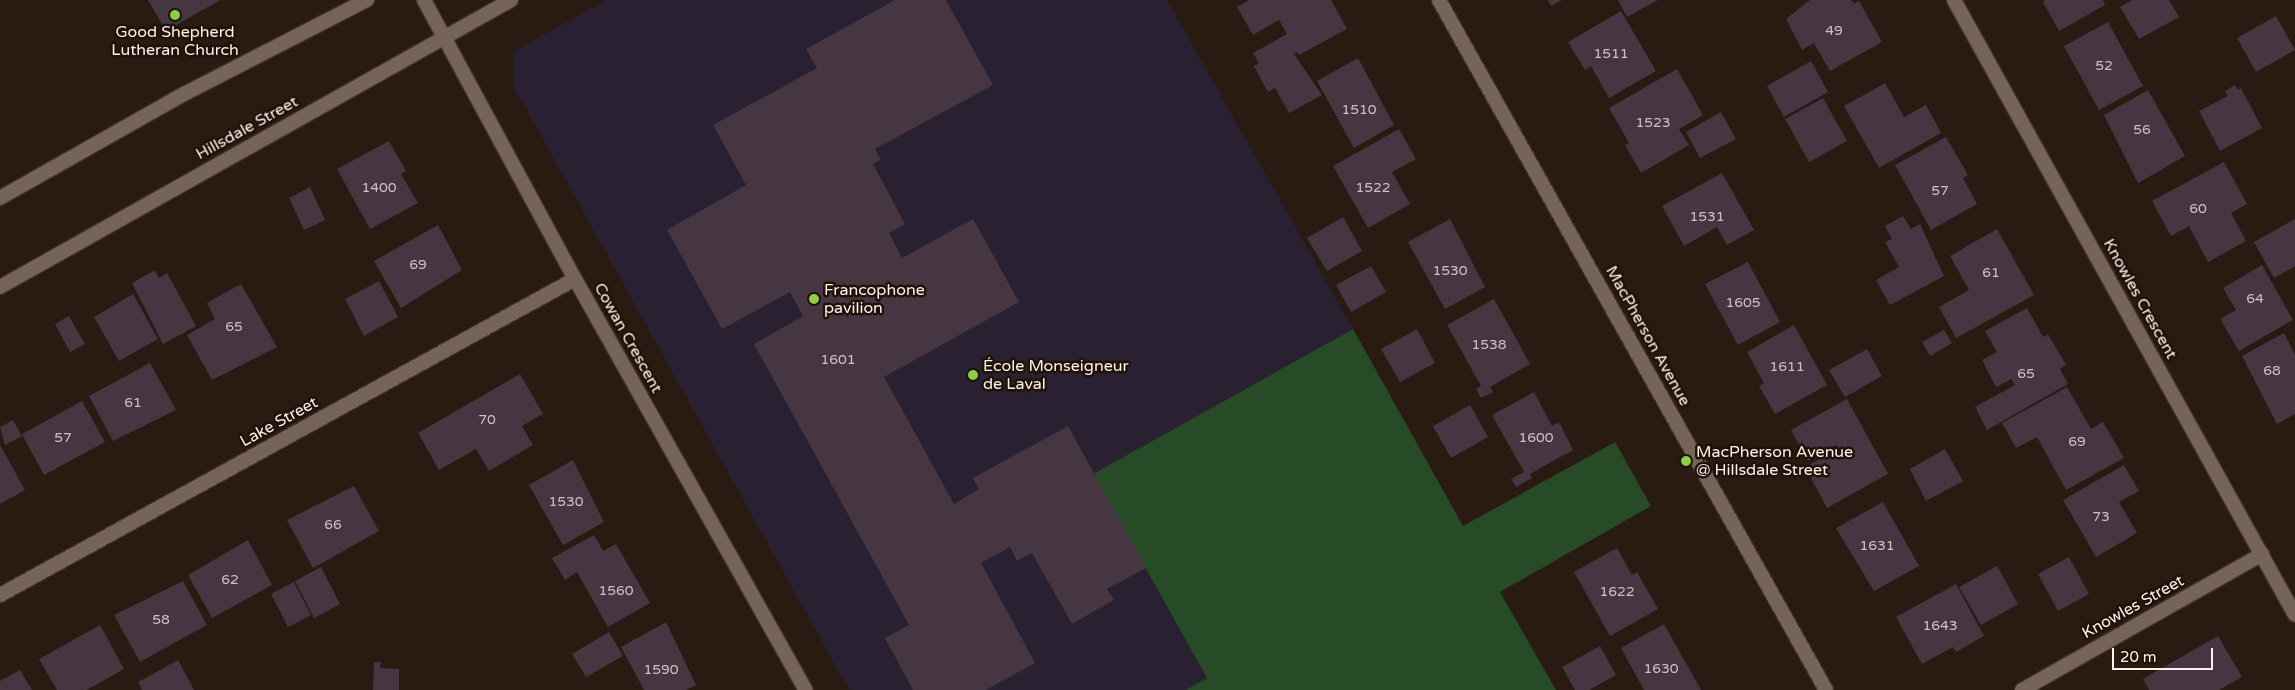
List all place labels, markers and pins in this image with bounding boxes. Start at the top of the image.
marker: Good Shepherd Lutheran Church [169,9,181,21]
place label: Good Shepherd Lutheran Church [111,22,239,60]
place label: Francophone pavilion [824,280,925,318]
marker: Francophone pavilion [808,293,820,305]
place label: École Monseigneur de Laval [983,356,1129,394]
marker: École Monseigneur de Laval [967,369,979,381]
place label: MacPherson Avenue @ Hillsdale Street [1696,442,1853,480]
marker: MacPherson Avenue @ Hillsdale Street [1680,455,1692,467]

